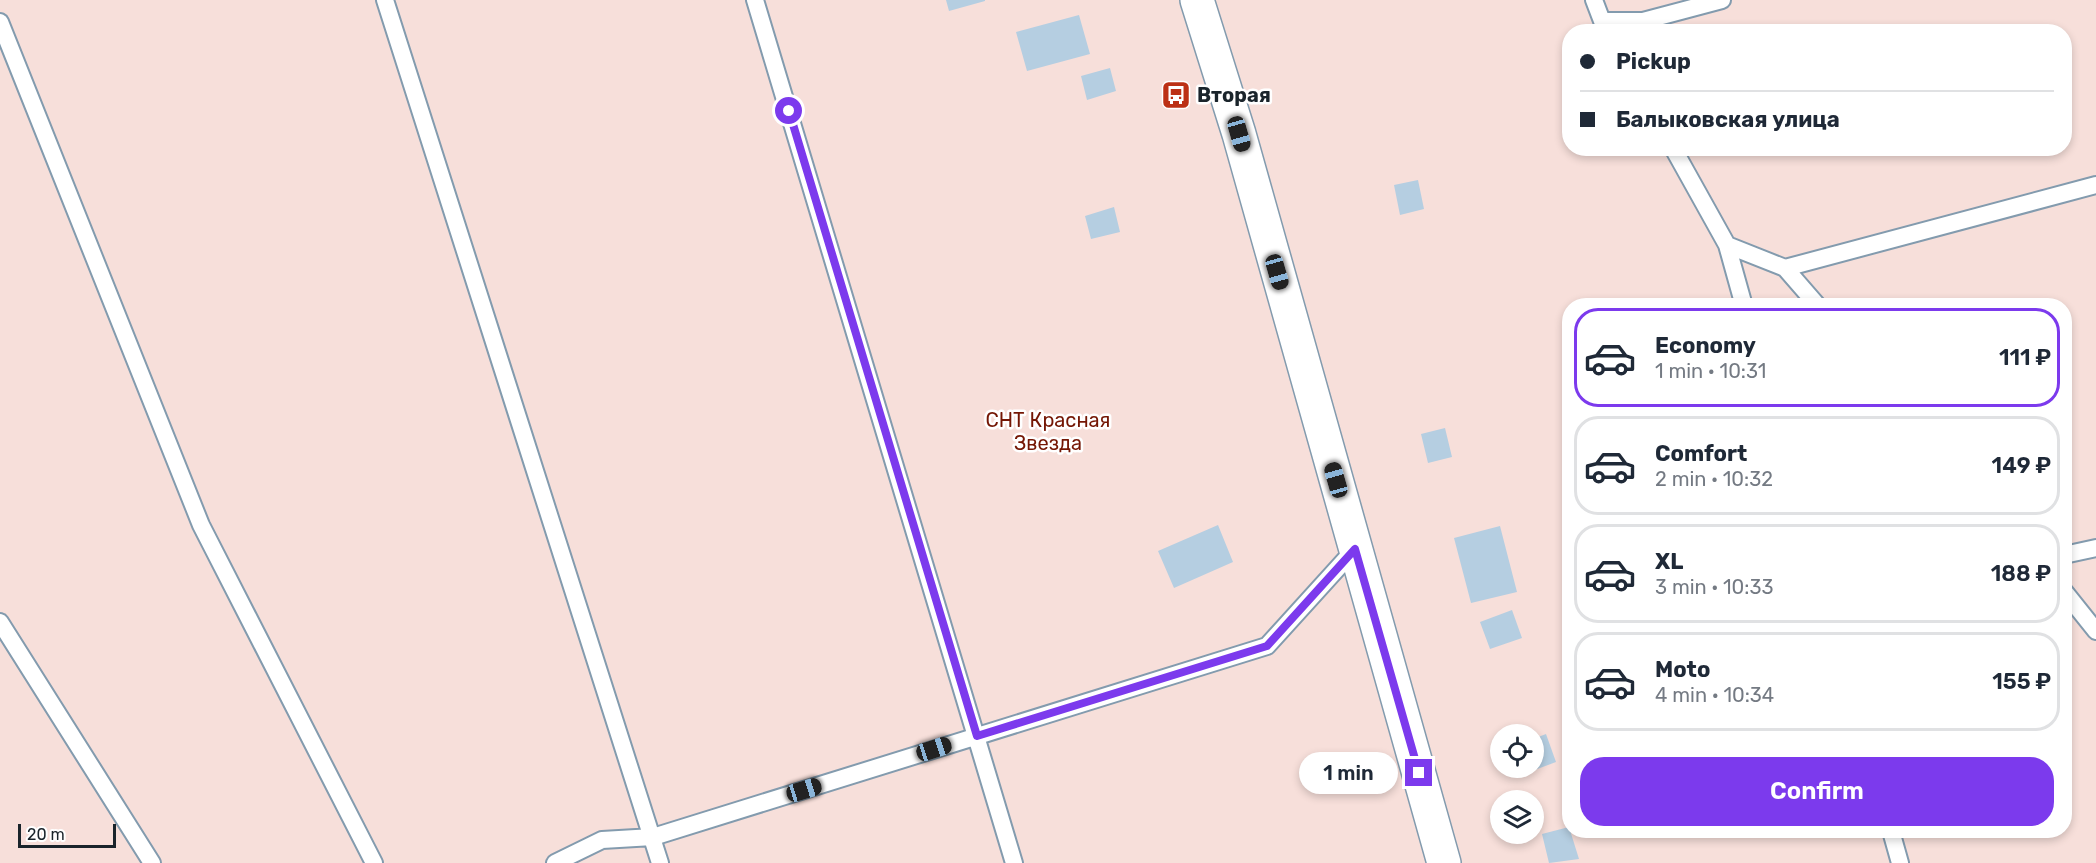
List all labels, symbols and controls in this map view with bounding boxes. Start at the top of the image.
text: Pickup [1616,48,1691,75]
bus stop icon: Вторая [1160,79,1192,111]
place label: Вторая [1197,83,1271,107]
route start [775,97,802,124]
text: Балыковская улица [1616,106,1840,133]
car [1225,114,1253,154]
car [1263,252,1291,292]
icon: car [1583,331,1637,385]
text: Economy [1655,332,1756,359]
text: 111 ₽ [1999,344,2051,371]
text: 1 min · 10:31 [1655,359,1766,383]
park label: СНТ Красная Звезда [986,408,1111,455]
icon: car [1583,439,1637,493]
text: Comfort [1655,440,1747,467]
text: 149 ₽ [1992,452,2051,479]
car [1322,460,1350,500]
text: 2 min · 10:32 [1655,467,1773,491]
icon: car [1583,547,1637,601]
text: XL [1655,548,1683,575]
text: 188 ₽ [1991,560,2051,587]
text: 3 min · 10:33 [1655,575,1773,599]
icon: car [1583,655,1637,709]
text: Moto [1655,656,1710,683]
text: 155 ₽ [1992,668,2051,695]
text: 4 min · 10:34 [1655,683,1774,707]
map controls [1490,724,1544,844]
button: locate [1490,724,1544,778]
car [914,735,954,763]
callout: 1 min [1299,752,1398,794]
button: Confirm [1580,757,2054,826]
route end [1405,759,1432,786]
text: 1 min [1323,761,1374,785]
car [784,776,824,804]
button: layers [1490,790,1544,844]
scale bar [18,821,116,848]
text: 20 m [27,825,65,844]

